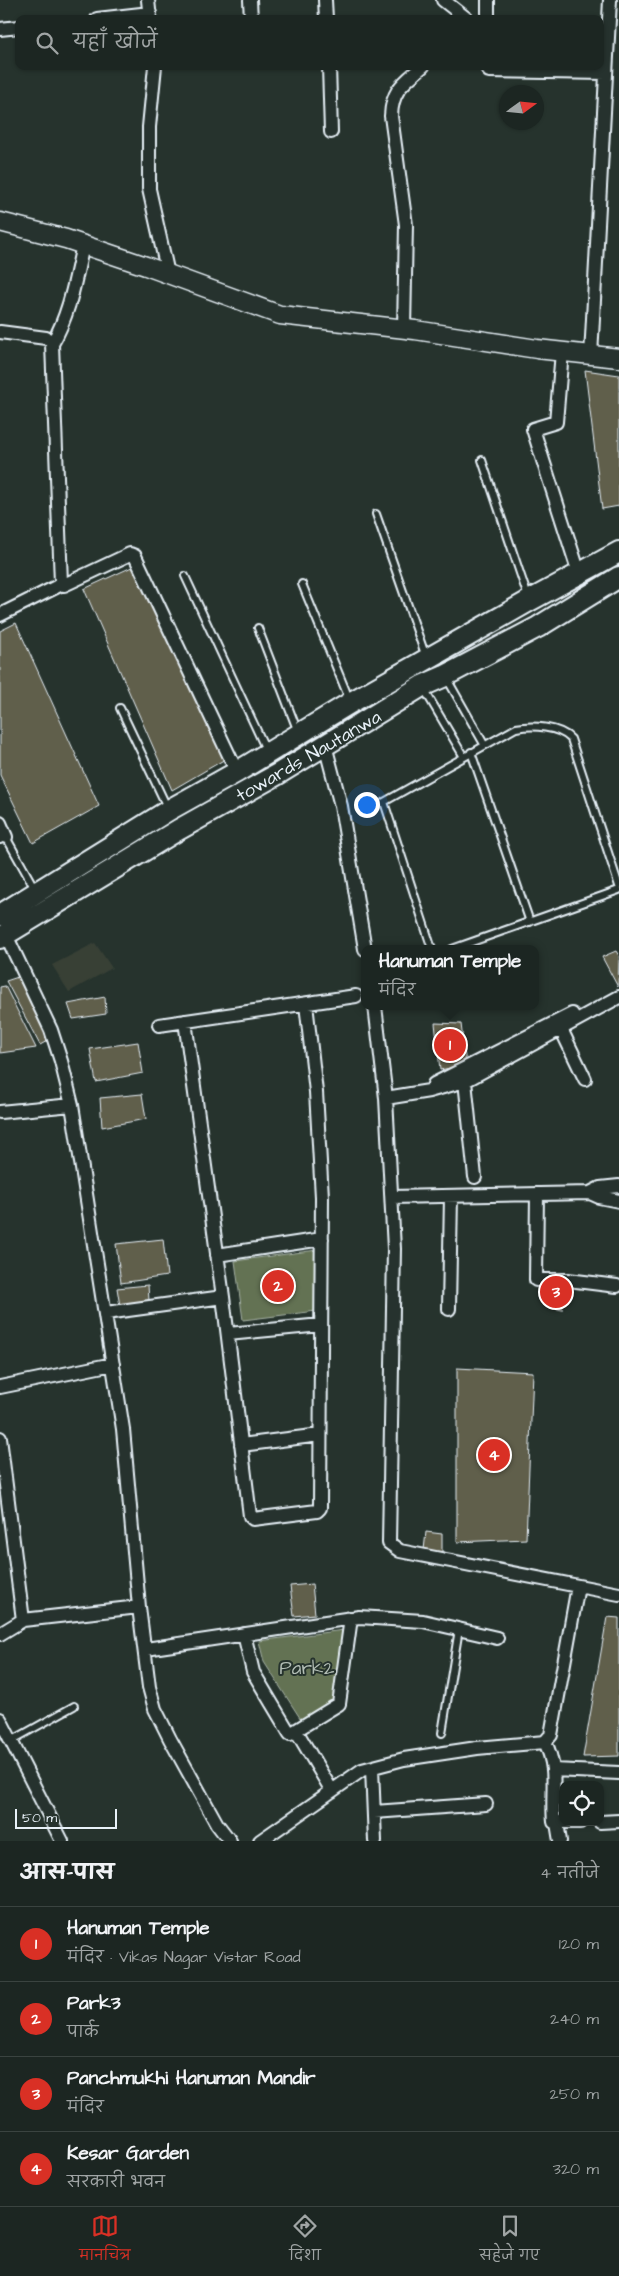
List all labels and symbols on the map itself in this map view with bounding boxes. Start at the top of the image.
north arrow [499,85,544,130]
street label: towards Nautanwa [231,703,387,809]
your location [354,792,380,818]
pin: 1 [434,1026,466,1064]
pin: 2 [262,1267,294,1305]
pin: 3 [540,1273,572,1311]
pin: 4 [478,1436,510,1474]
park label: Park2 [280,1655,335,1682]
scale bar [15,1806,118,1829]

